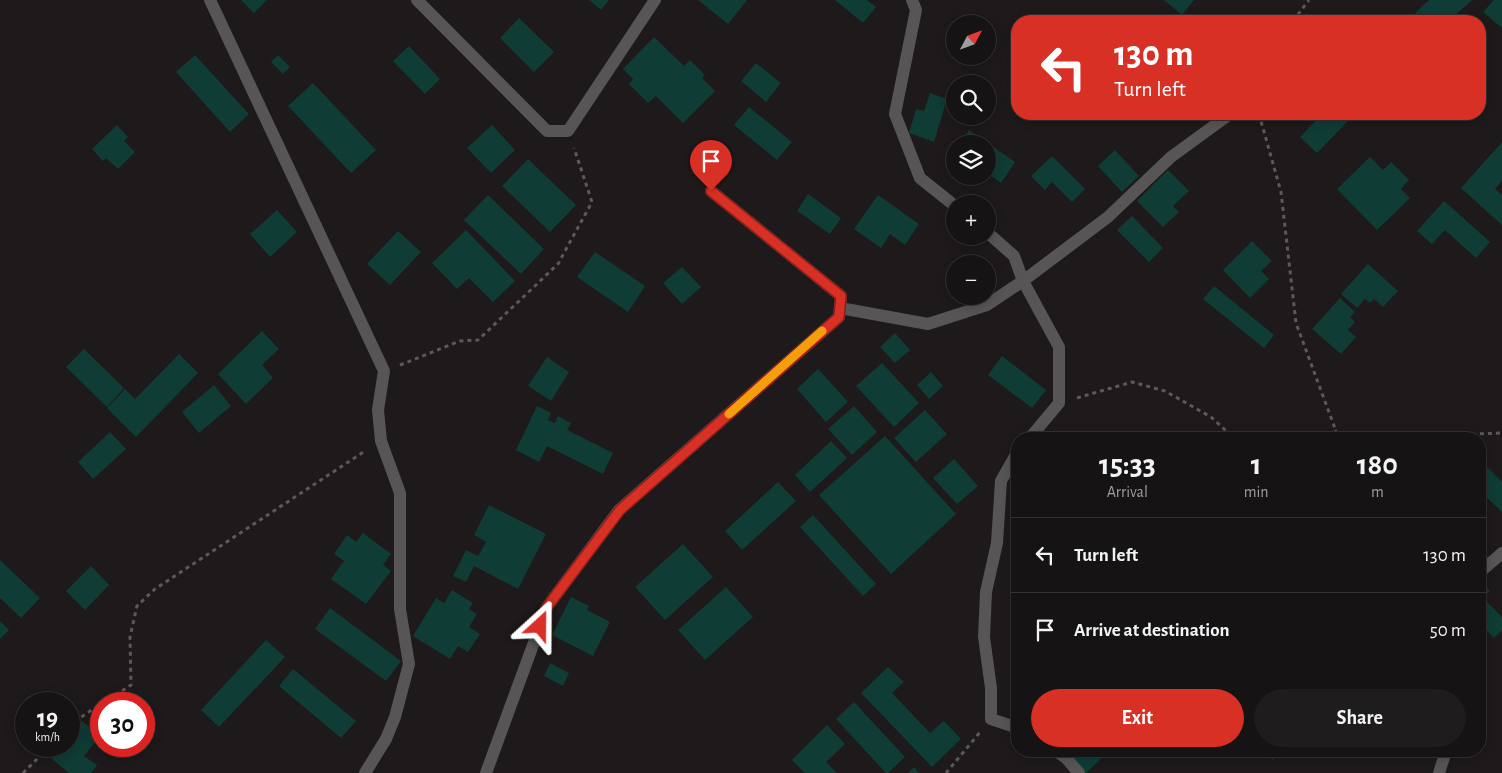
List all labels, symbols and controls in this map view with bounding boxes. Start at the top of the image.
north arrow [946,15,996,65]
map controls [946,15,996,305]
icon: left [1031,35,1096,100]
text: 130 m [1114,37,1193,72]
button: search [946,75,996,125]
text: Turn left [1114,78,1186,100]
button: layers [946,135,996,185]
pin [690,140,732,191]
icon: arrive [697,147,725,175]
button: + [946,195,996,245]
button: − [946,255,996,305]
text: 15:33 [1099,450,1156,480]
text: 1 [1251,450,1262,480]
text: 180 [1357,450,1398,480]
text: Arrival [1107,484,1148,500]
text: min [1244,484,1269,500]
text: m [1371,484,1384,500]
icon: left [1031,541,1059,569]
text: Turn left [1074,546,1138,565]
text: 130 m [1423,546,1466,565]
position arrow [513,599,565,651]
icon: arrive [1031,616,1059,644]
text: Arrive at destination [1074,621,1230,640]
text: 50 m [1430,621,1466,640]
button: Exit [1031,689,1244,747]
button: Share [1254,689,1466,747]
speed limit sign: 30 [90,692,155,757]
text: 19 [37,706,58,731]
text: km/h [35,731,60,743]

